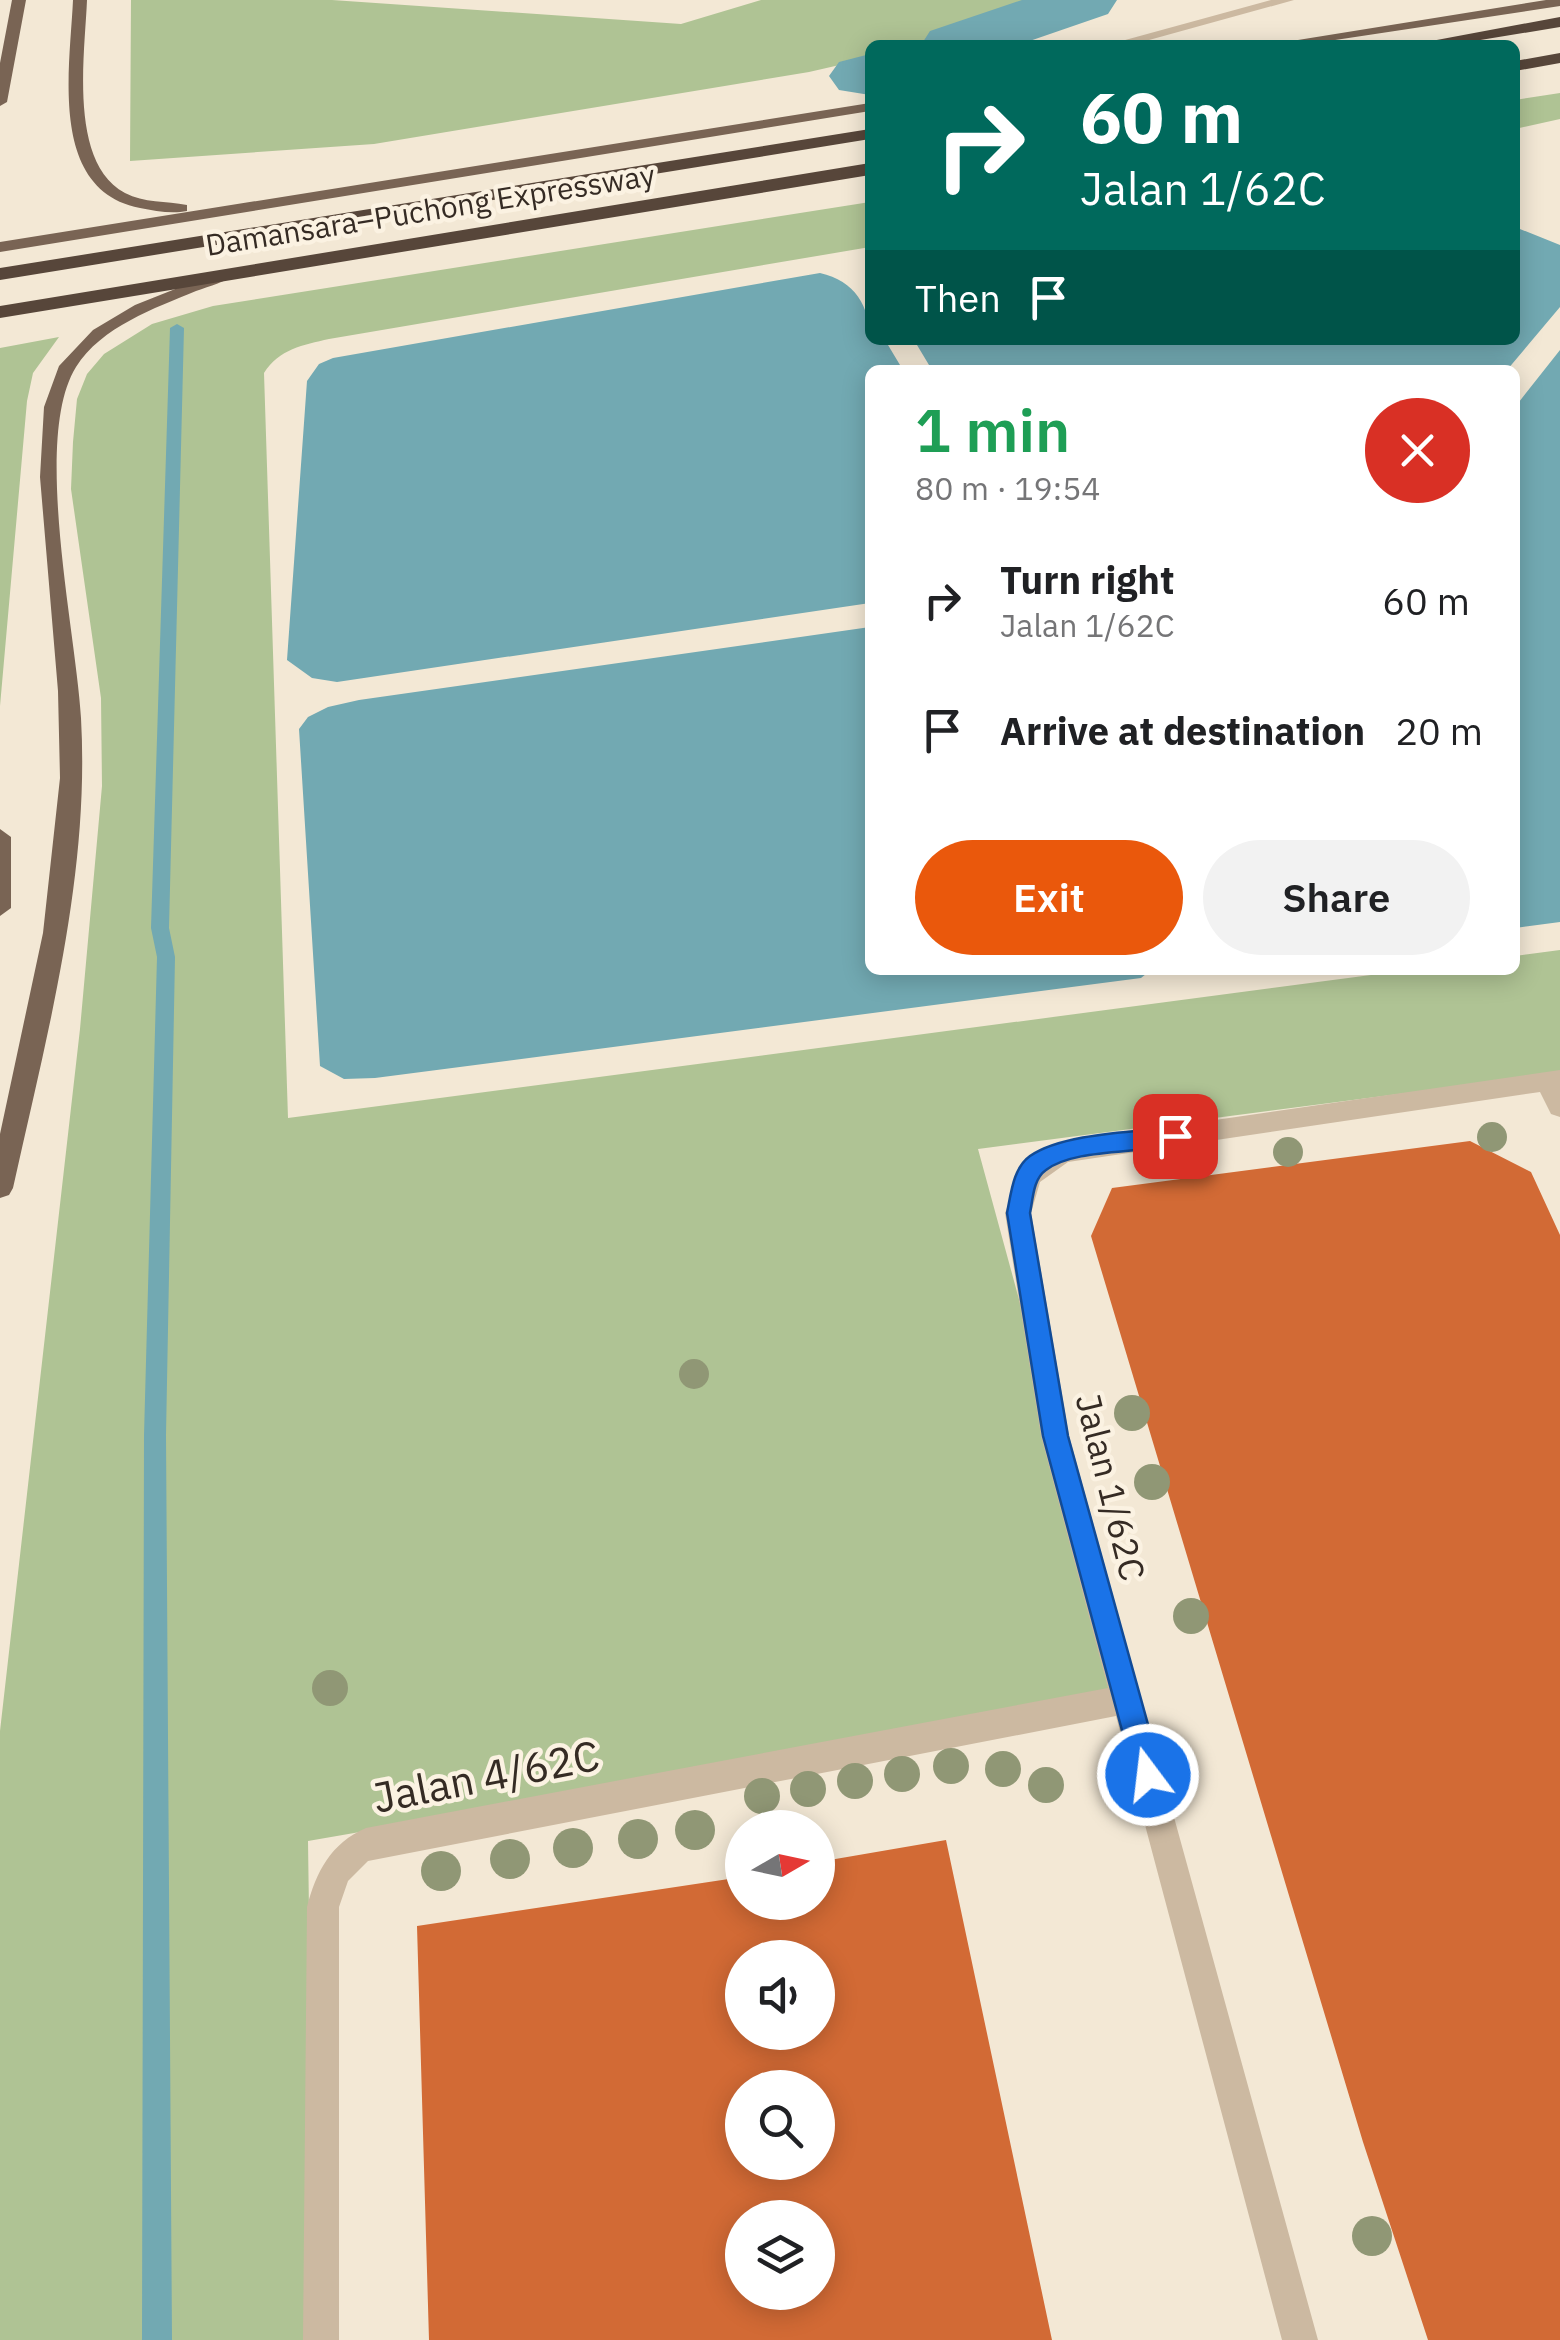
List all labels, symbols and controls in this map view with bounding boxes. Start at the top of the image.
text: 60 m [1080,71,1243,162]
icon: right [915,80,1045,210]
street label: Damansara–Puchong Expressway [203,154,657,264]
text: Jalan 1/62C [1080,159,1326,217]
icon: arrive [1021,270,1076,325]
text: Then [915,273,1001,322]
text: 1 min [915,390,1070,469]
button: close [1365,398,1470,503]
text: 80 m · 19:54 [915,467,1101,509]
text: Turn right [1000,555,1175,604]
icon: right [915,573,970,628]
text: 60 m [1382,576,1470,625]
text: Jalan 1/62C [1000,604,1175,646]
icon: arrive [915,703,970,758]
text: Arrive at destination [1000,706,1365,755]
text: 20 m [1395,706,1483,755]
button: Exit [915,840,1183,955]
button: Share [1203,840,1470,955]
pin [1133,1094,1218,1179]
icon: arrive [1148,1109,1203,1164]
street label: Jalan 1/62C [1066,1389,1156,1585]
position arrow [1096,1723,1200,1827]
street label: Jalan 4/62C [368,1727,604,1825]
north arrow [725,1810,835,1920]
map controls [725,1810,835,2310]
button: sound [725,1940,835,2050]
button: search [725,2070,835,2180]
button: layers [725,2200,835,2310]

